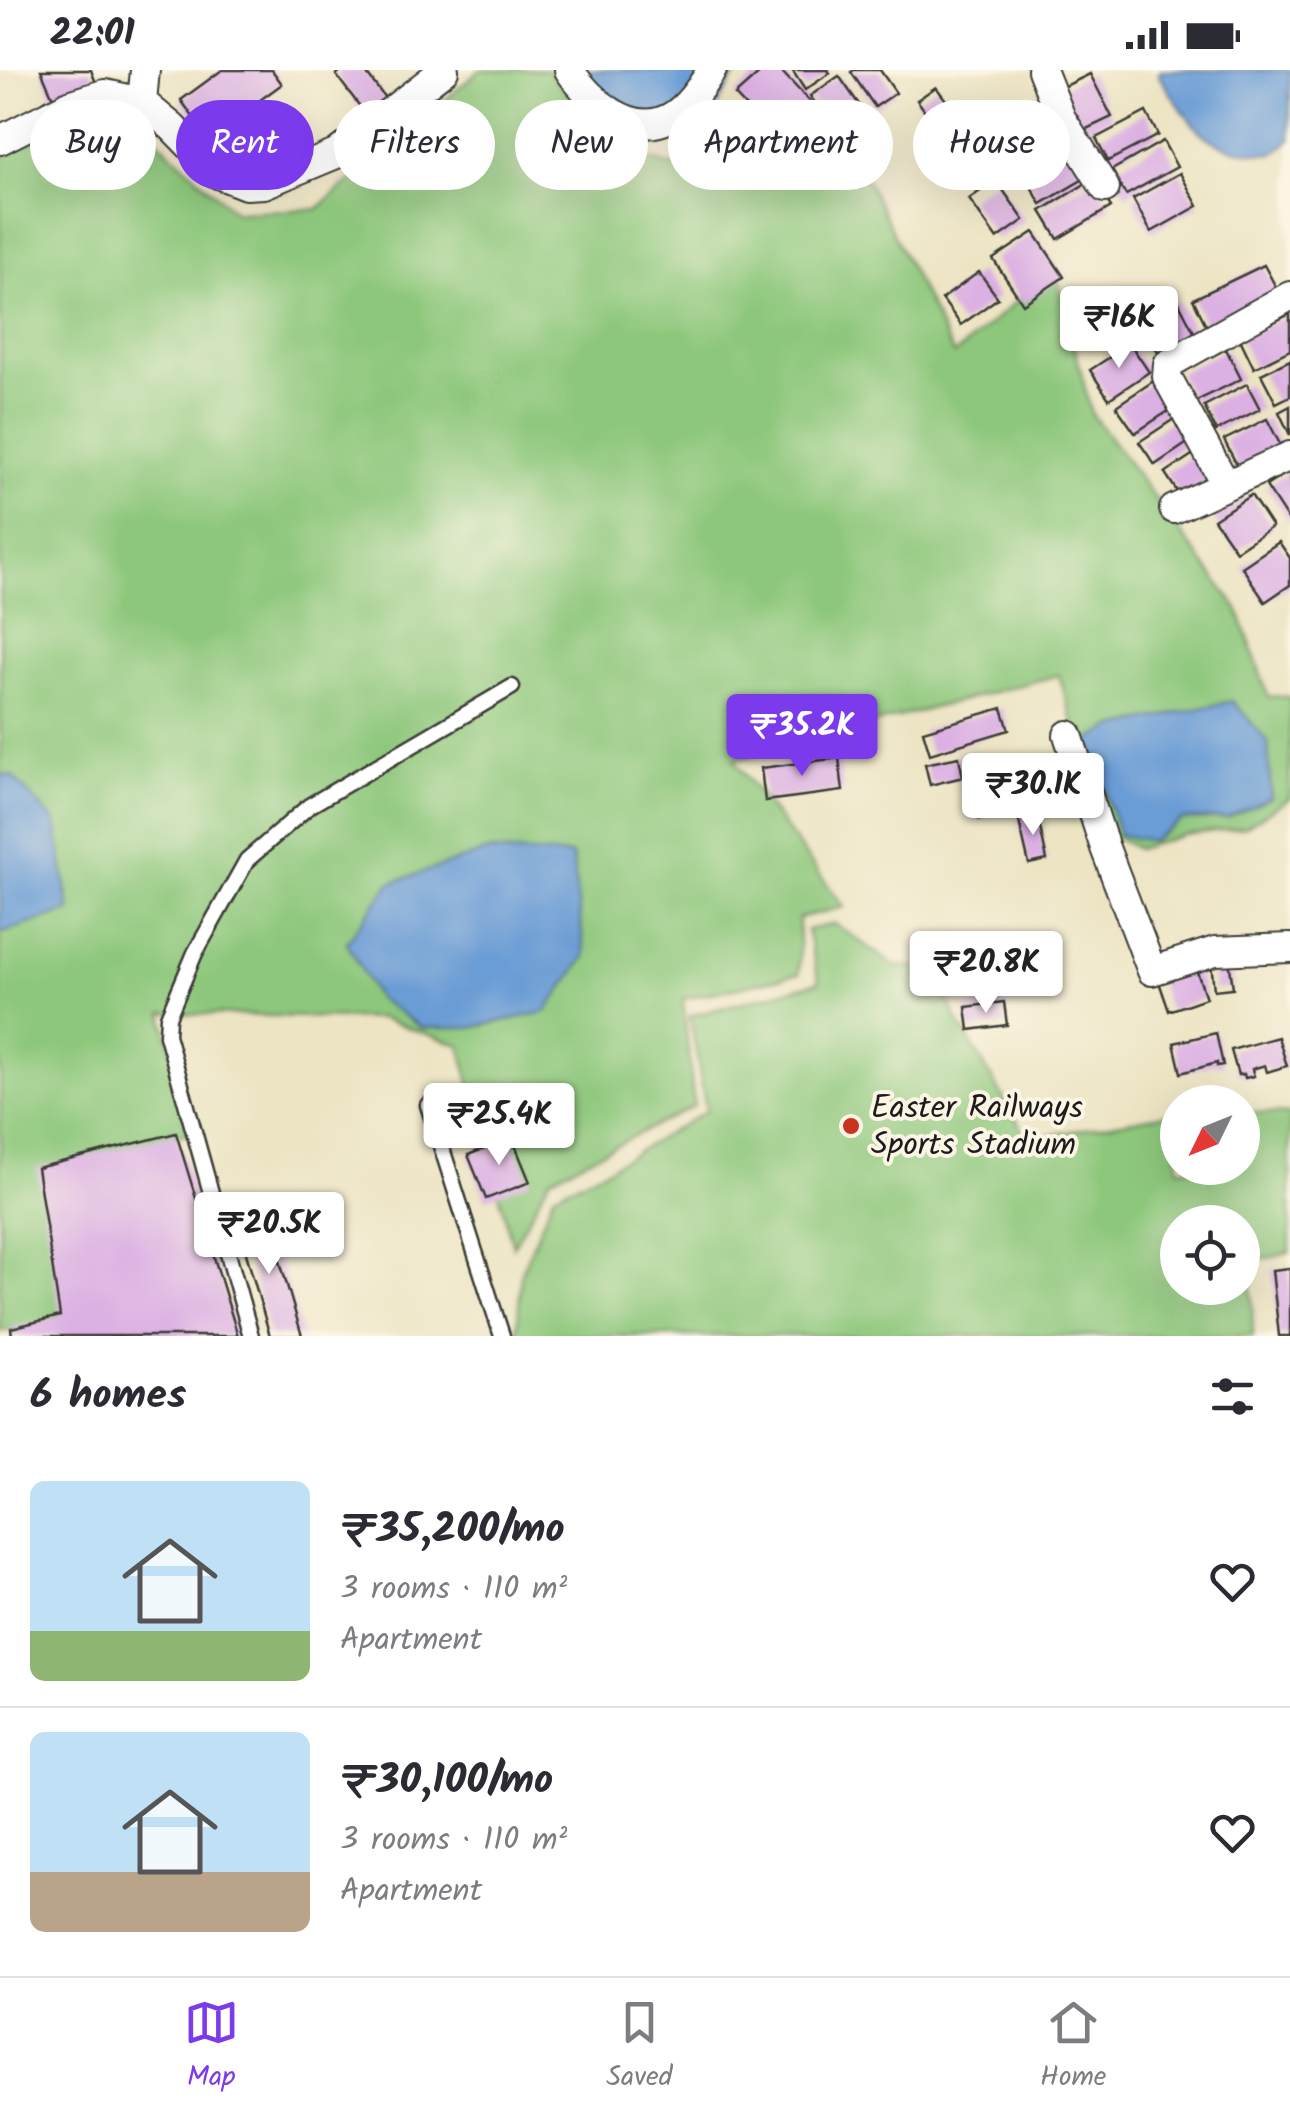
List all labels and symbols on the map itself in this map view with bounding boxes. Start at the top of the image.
pin: ₹16K [1060,286,1178,371]
pin: ₹35.2K [721,694,883,779]
pin: ₹30.1K [952,753,1114,838]
pin: ₹20.8K [905,931,1067,1016]
pin: ₹25.4K [418,1083,580,1168]
place label: Easter Railways Sports Stadium [871,1083,1083,1171]
north arrow [1160,1085,1260,1185]
marker: Easter Railways Sports Stadium [840,1115,862,1137]
pin: ₹20.5K [188,1192,350,1277]

